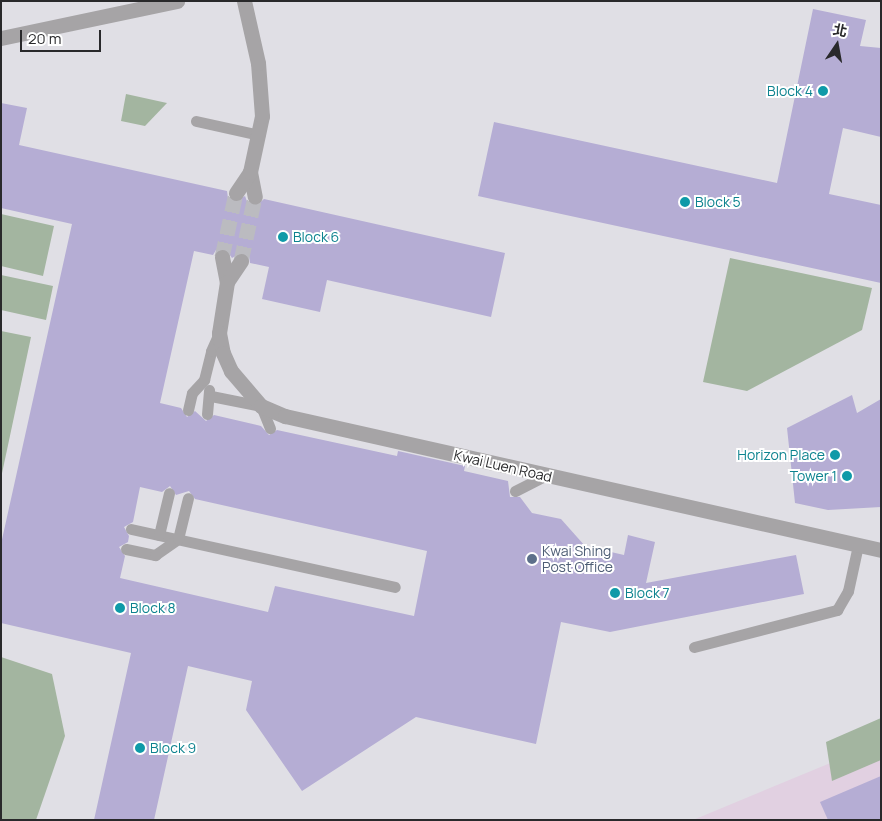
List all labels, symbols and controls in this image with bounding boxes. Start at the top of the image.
text: 北 [831,19,849,41]
scale bar [22,20,104,52]
north arrow [812,20,862,70]
text: 20 m [28,28,61,49]
place label: Block 4 [767,83,813,99]
marker: Block 4 [817,85,829,97]
place label: Block 5 [695,194,741,210]
marker: Block 5 [679,196,691,208]
place label: Block 6 [293,229,339,245]
marker: Block 6 [277,231,289,243]
street label: Kwai Luen Road [452,447,554,485]
place label: Horizon Place [737,447,825,463]
marker: Horizon Place [829,449,841,461]
place label: Tower 1 [790,468,837,484]
marker: Tower 1 [841,470,853,482]
place label: Kwai Shing Post Office [542,543,613,576]
marker: Kwai Shing Post Office [526,553,538,565]
place label: Block 7 [625,585,670,601]
marker: Block 7 [609,587,621,599]
place label: Block 8 [130,600,176,616]
marker: Block 8 [114,602,126,614]
place label: Block 9 [150,740,196,756]
marker: Block 9 [134,742,146,754]

